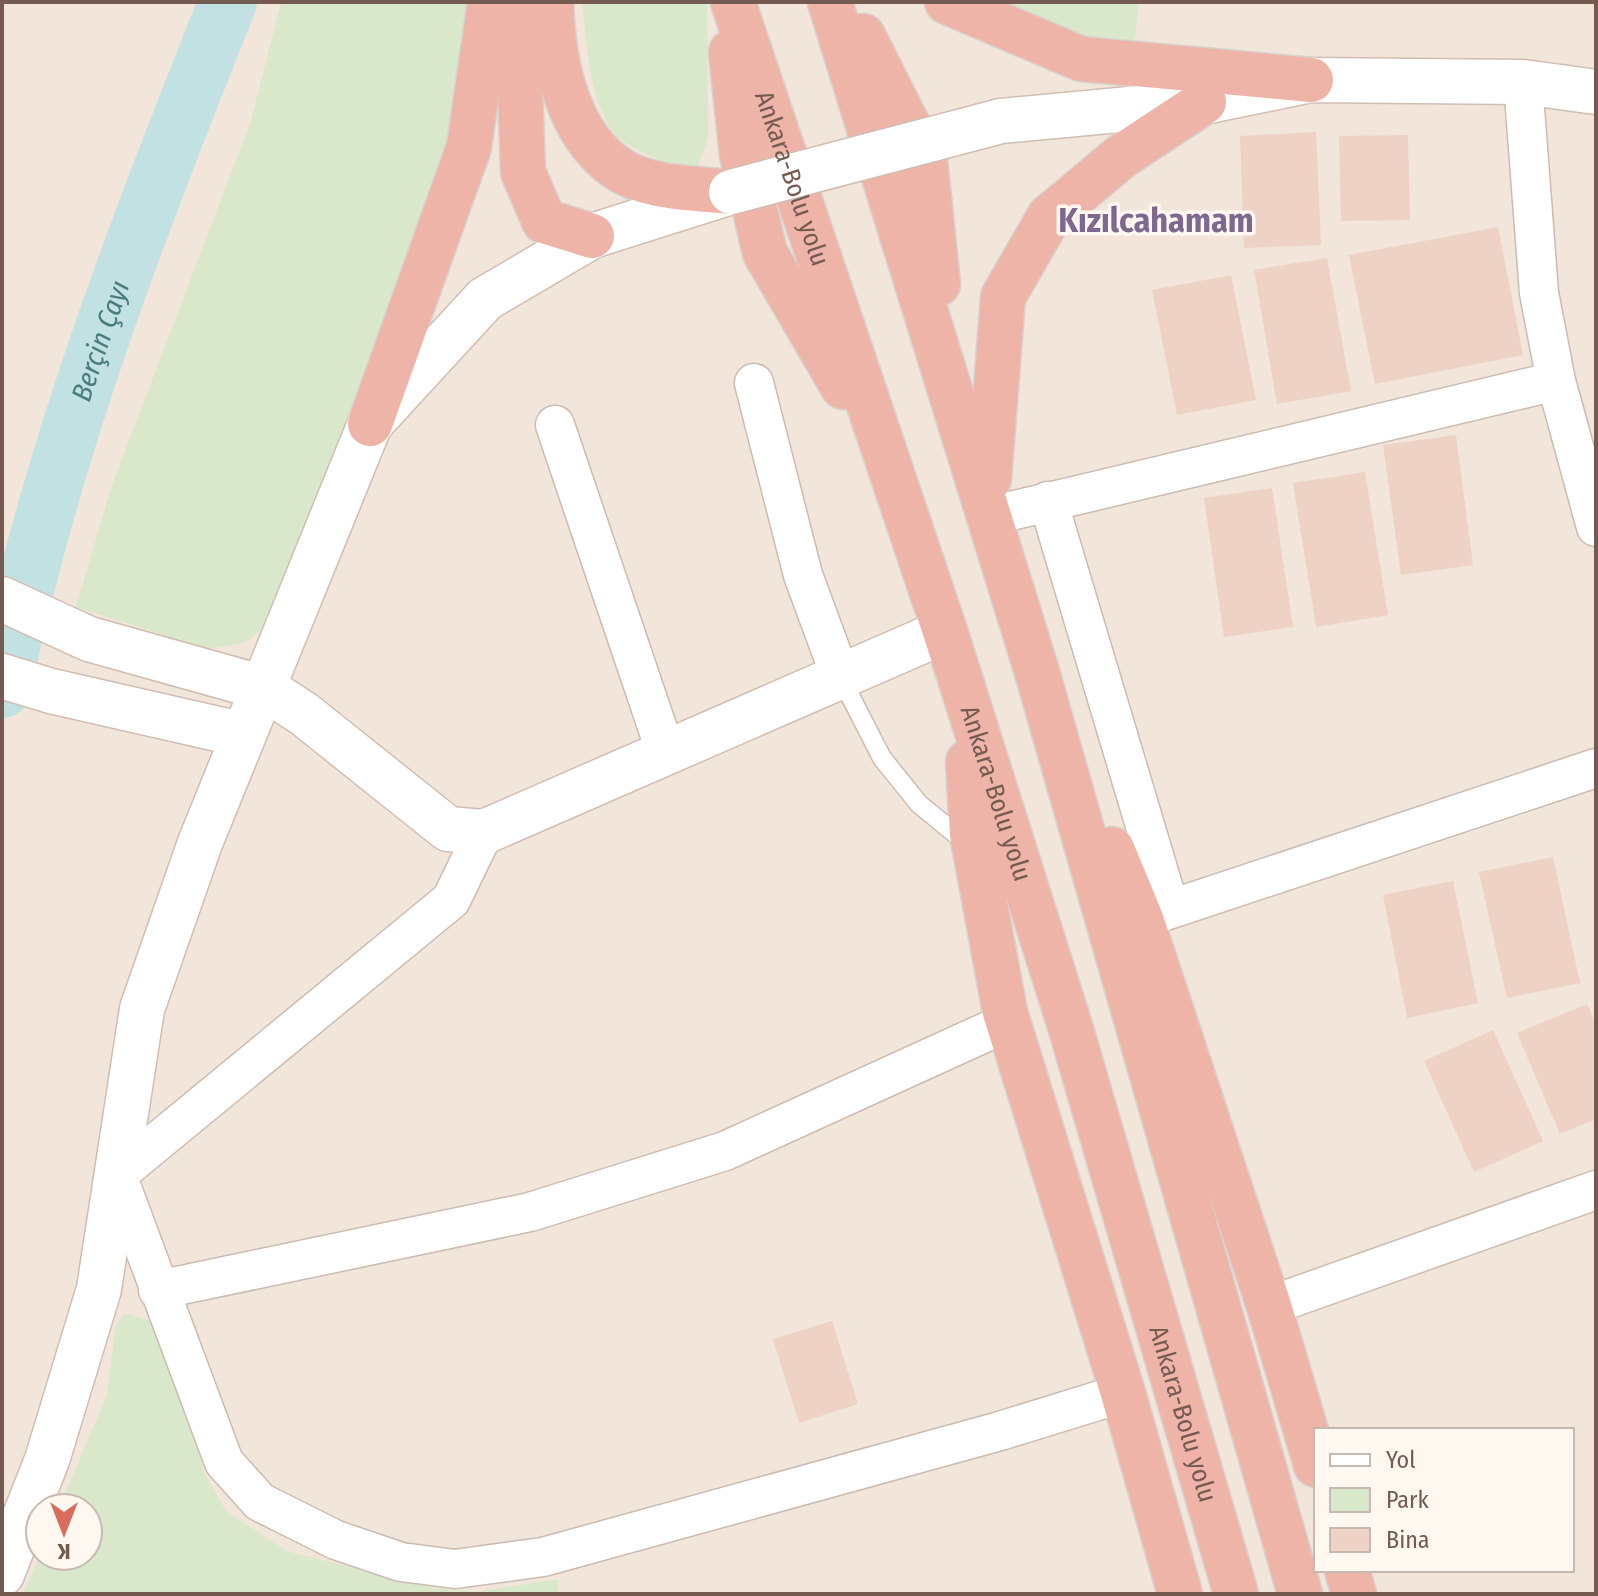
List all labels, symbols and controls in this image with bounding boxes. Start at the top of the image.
street label: Ankara-Bolu yolu [748,87,836,270]
district label: Kızılcahamam [1058,200,1254,241]
water label: Berçin Çayı [65,276,136,405]
street label: Ankara-Bolu yolu [954,702,1038,885]
street label: Ankara-Bolu yolu [1142,1322,1223,1506]
legend [1314,1428,1574,1572]
text: Yol [1386,1446,1416,1474]
text: Park [1386,1486,1429,1514]
north arrow [24,1492,104,1572]
text: Bina [1386,1526,1430,1554]
text: K [56,1538,70,1565]

